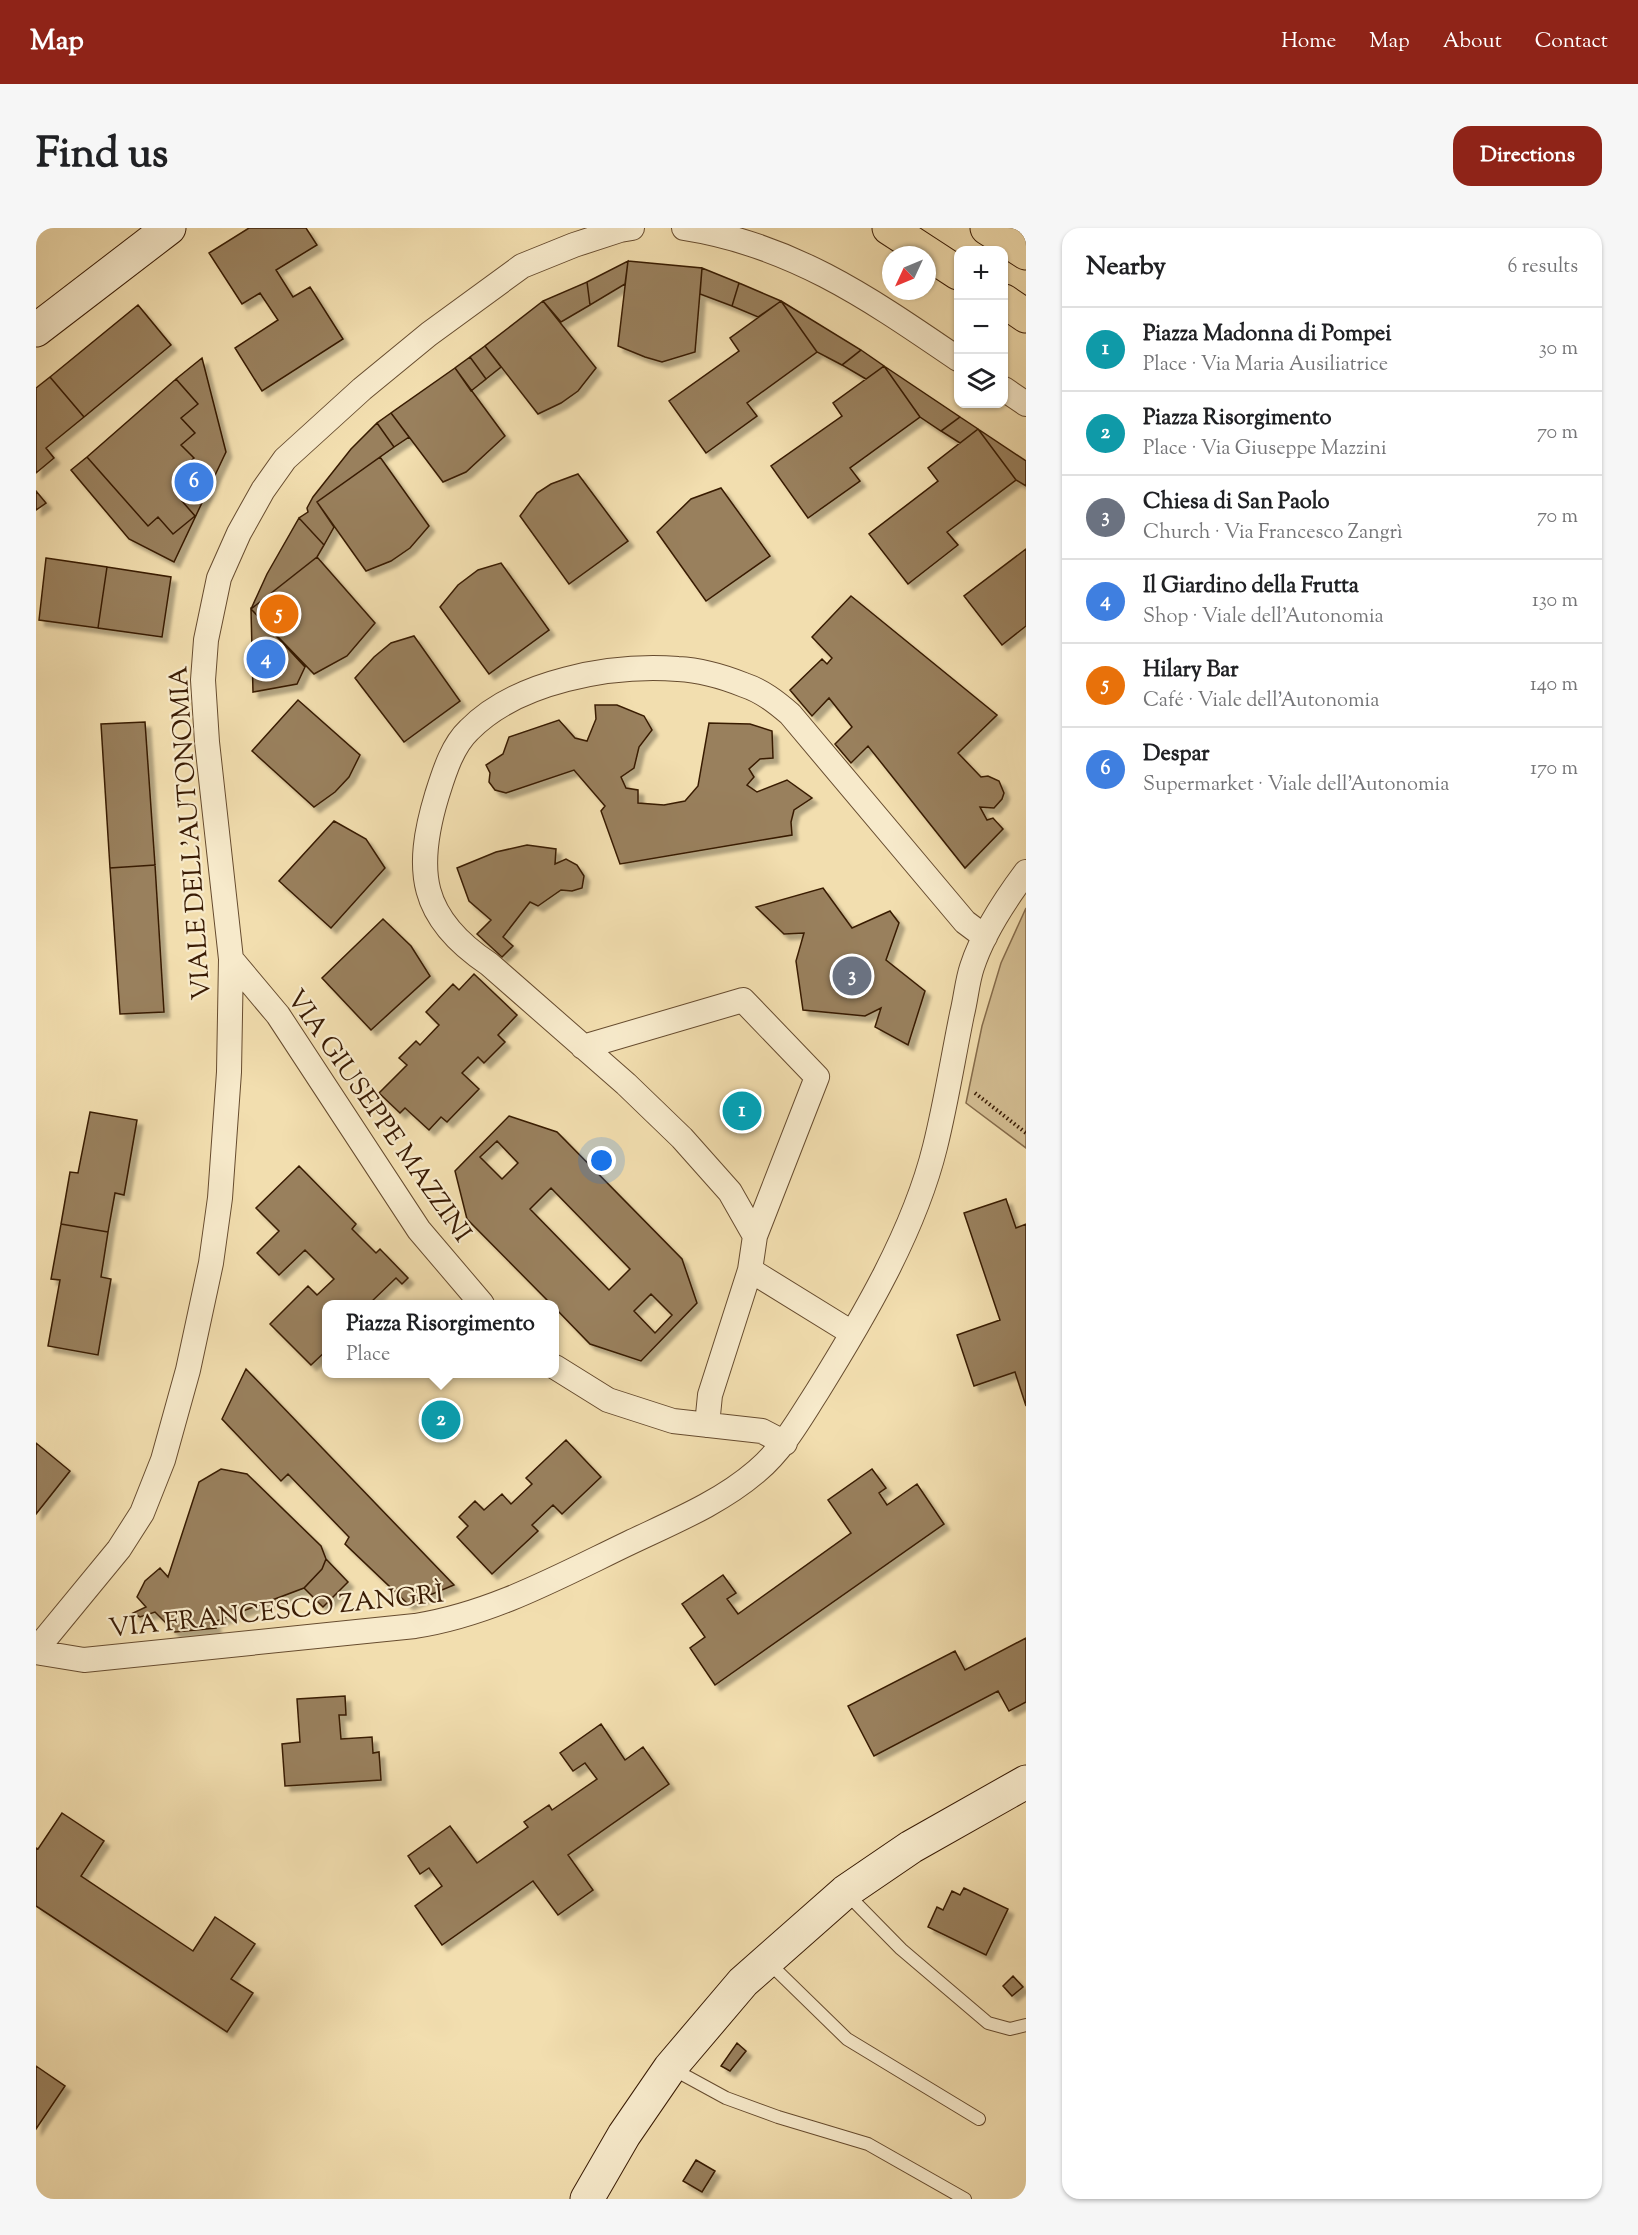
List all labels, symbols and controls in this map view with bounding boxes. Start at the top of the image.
text: Map [30,22,84,62]
text: Home [1281,27,1336,57]
text: Map [1369,27,1410,57]
text: About [1443,27,1502,57]
text: Contact [1535,27,1608,57]
text: Find us [36,126,168,186]
button: Directions [1453,126,1602,186]
north arrow [882,246,936,300]
map controls [954,246,1008,408]
button: + [954,246,1008,300]
text: Nearby [1086,249,1166,286]
text: 6 results [1508,253,1578,282]
button: − [954,300,1008,354]
text: Piazza Madonna di Pompei [1143,319,1392,351]
text: 1 [1102,335,1109,364]
text: 30 m [1539,335,1578,364]
text: Place · Via Maria Ausiliatrice [1143,351,1388,380]
button: layers [954,354,1008,408]
text: Piazza Risorgimento [1143,403,1331,435]
text: 2 [1101,419,1110,448]
text: 70 m [1537,419,1578,448]
text: Place · Via Giuseppe Mazzini [1143,435,1387,464]
pin: 6 [174,460,214,504]
text: Chiesa di San Paolo [1143,487,1330,519]
text: 3 [1101,503,1110,532]
text: 70 m [1537,503,1578,532]
text: Church · Via Francesco Zangrì [1143,519,1403,548]
text: Il Giardino della Frutta [1143,571,1359,603]
text: 4 [1100,587,1111,616]
text: 130 m [1532,587,1578,616]
pin: 5 [260,592,298,636]
text: Shop · Viale dell'Autonomia [1143,603,1384,632]
pin: 4 [246,636,286,682]
text: Hilary Bar [1143,655,1238,687]
street label: VIALE DELL'AUTONOMIA [161,664,222,1001]
text: 5 [1102,671,1109,700]
text: 140 m [1530,671,1578,700]
text: Café · Viale dell'Autonomia [1143,687,1379,716]
text: Despar [1143,739,1210,771]
text: 6 [1101,755,1110,784]
text: 170 m [1530,755,1578,784]
text: Supermarket · Viale dell'Autonomia [1143,771,1449,800]
pin: 3 [832,954,872,999]
street label: VIA GIUSEPPE MAZZINI [276,983,480,1251]
pin: 1 [722,1088,762,1134]
your location [587,1146,616,1175]
popup [322,1300,559,1378]
text: Piazza Risorgimento [346,1309,535,1341]
text: Place [346,1341,390,1370]
pin: 2 [422,1398,460,1442]
street label: VIA FRANCESCO ZANGRÌ [107,1576,446,1648]

